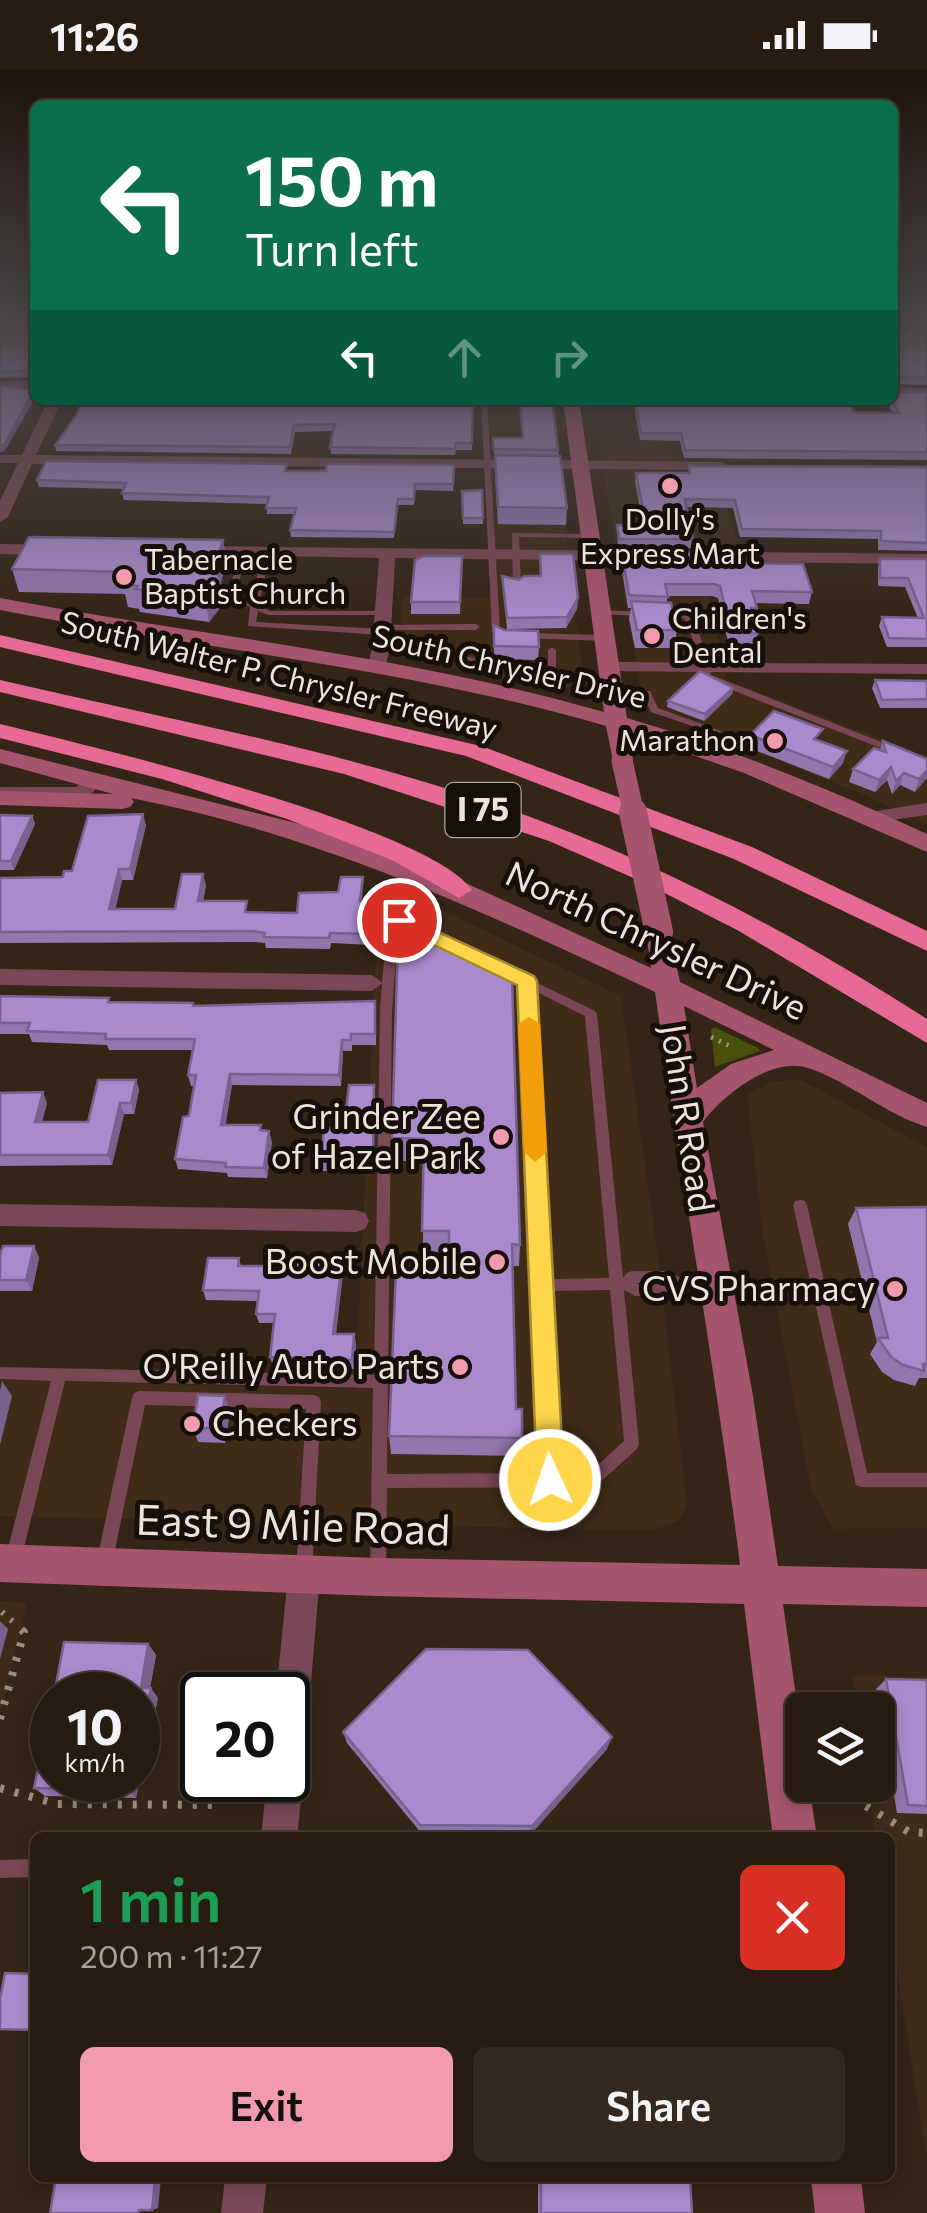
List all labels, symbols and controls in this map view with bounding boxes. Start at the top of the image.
text: 11:26 [50,12,139,59]
text: 150 m [245,135,438,220]
icon: left [80,140,210,270]
text: Turn left [245,220,419,275]
icon: left [332,330,387,385]
icon: ahead [437,330,492,385]
icon: right [542,330,597,385]
marker: Dolly's Express Mart [659,475,681,497]
place label: Dolly's Express Mart [580,499,760,570]
place label: Tabernacle Baptist Church [144,539,346,610]
marker: Tabernacle Baptist Church [113,566,135,588]
place label: Children's Dental [672,598,807,669]
street label: South Walter P. Chrysler Freeway [58,601,501,746]
street label: South Chrysler Drive [369,615,650,714]
marker: Children's Dental [641,625,663,647]
place label: Marathon [619,720,755,757]
marker: Marathon [764,730,786,752]
road number: I 75 [446,783,520,837]
street label: North Chrysler Drive [500,850,814,1027]
pin [357,878,442,963]
icon: arrive [372,893,427,948]
street label: John R Road [653,1021,726,1215]
place label: Grinder Zee of Hazel Park [271,1093,481,1176]
marker: Grinder Zee of Hazel Park [490,1126,512,1148]
place label: Boost Mobile [265,1238,477,1281]
marker: Boost Mobile [486,1251,508,1273]
place label: CVS Pharmacy [642,1265,875,1308]
marker: CVS Pharmacy [884,1278,906,1300]
place label: O'Reilly Auto Parts [142,1343,440,1386]
marker: O'Reilly Auto Parts [449,1356,471,1378]
place label: Checkers [212,1400,358,1443]
marker: Checkers [181,1413,203,1435]
position arrow [498,1428,602,1532]
street label: East 9 Mile Road [135,1492,451,1554]
speed limit sign: 20 [180,1672,310,1802]
map controls [785,1692,895,1802]
button: layers [785,1692,895,1802]
text: 10 [67,1694,123,1755]
text: km/h [65,1747,125,1777]
text: 1 min [80,1861,221,1934]
button: close [740,1865,845,1970]
text: 200 m · 11:27 [80,1935,263,1975]
button: Exit [80,2047,453,2162]
button: Share [473,2047,845,2162]

